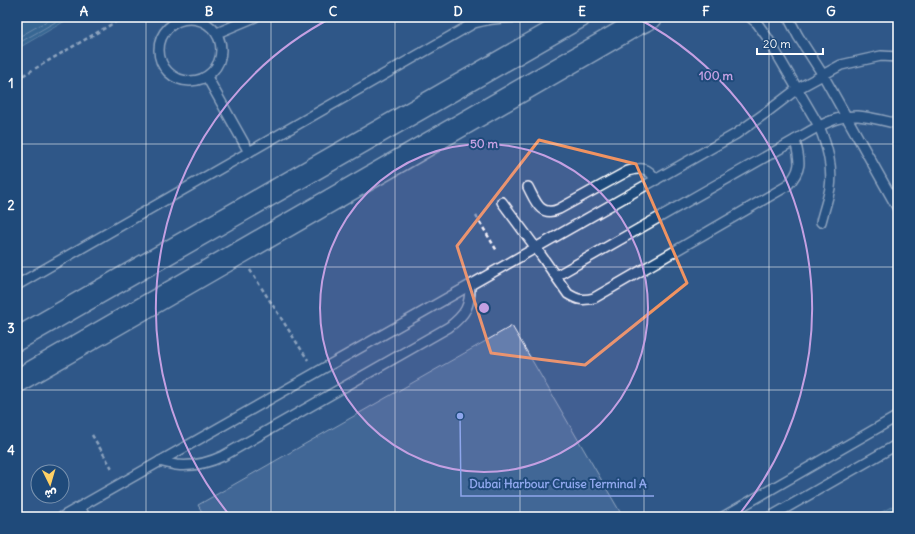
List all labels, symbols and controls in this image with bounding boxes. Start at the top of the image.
text: A [80,3,89,20]
text: B [205,3,214,20]
text: C [329,3,338,20]
text: D [453,3,463,20]
text: E [578,3,586,20]
text: F [702,3,710,20]
text: G [826,3,836,20]
scale bar [757,30,823,56]
text: 20 m [763,36,791,51]
text: 100 m [699,68,733,83]
text: 1 [8,75,14,92]
text: 50 m [470,136,499,151]
text: 2 [7,197,15,214]
centre of rings [477,301,491,315]
text: 3 [7,320,15,337]
text: 4 [7,442,15,459]
north arrow [30,464,70,504]
callout: Dubai Harbour Cruise Terminal A [461,472,654,496]
text: Dubai Harbour Cruise Terminal A [469,476,647,491]
text: ش [44,486,58,501]

